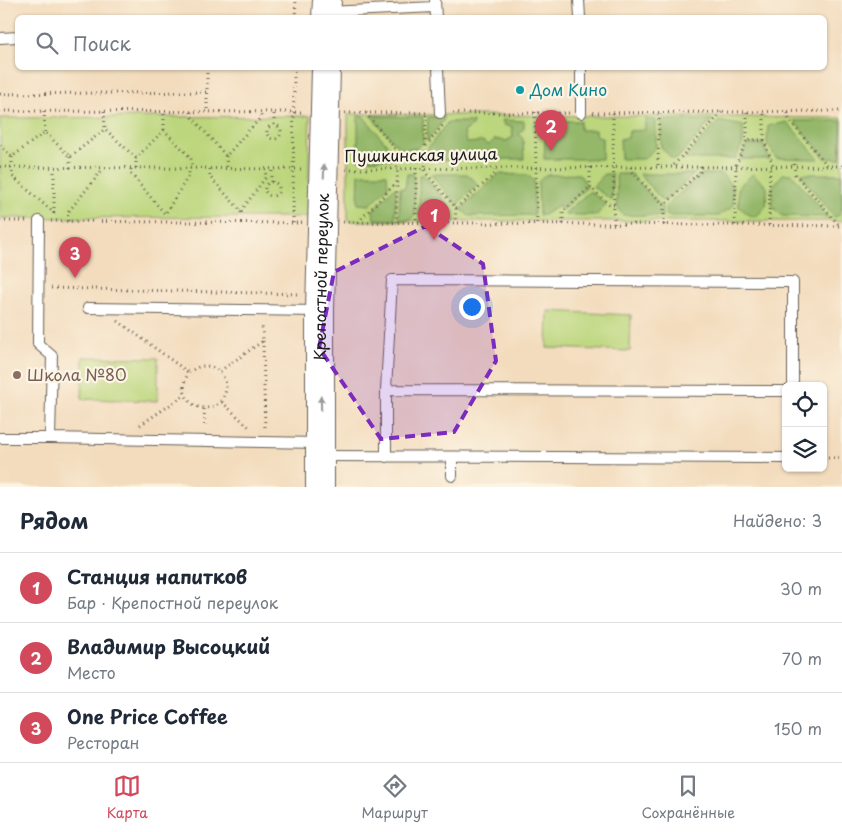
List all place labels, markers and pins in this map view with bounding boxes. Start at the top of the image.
place label: Дом Кино [529,77,607,101]
marker: Дом Кино [514,84,526,96]
pin: 2 [535,110,567,151]
pin: 1 [418,199,450,240]
pin: 3 [59,237,91,278]
place label: Школа №80 [27,362,127,386]
marker: Школа №80 [11,369,23,381]

